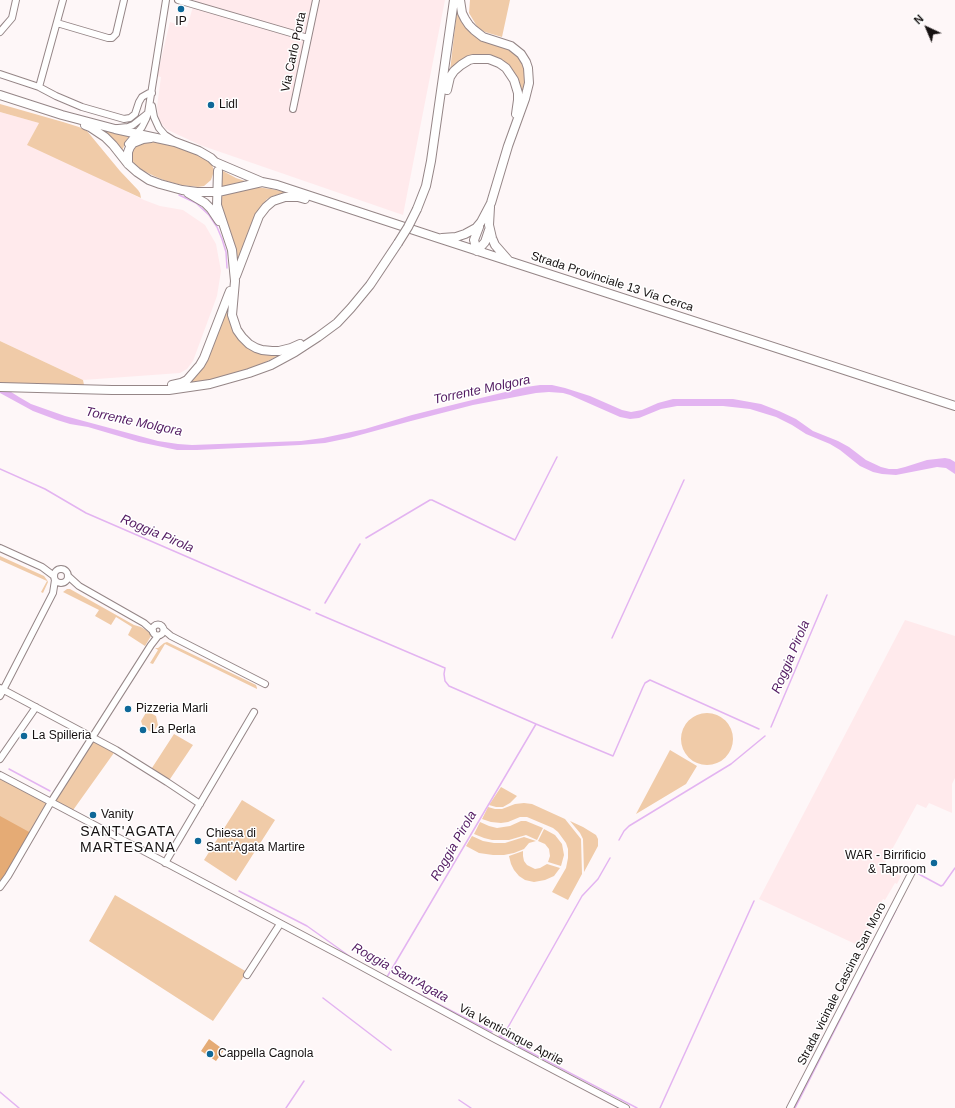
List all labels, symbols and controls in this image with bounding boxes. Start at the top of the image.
marker: IP [176,4,186,14]
north arrow [907,8,947,48]
street label: Via Carlo Porta [279,11,309,93]
text: N [912,12,926,26]
place label: IP [175,15,187,29]
place label: Lidl [219,98,238,112]
marker: Lidl [206,100,216,110]
street label: Strada Provinciale 13 Via Cerca [529,249,695,315]
water label: Torrente Molgora [432,372,532,408]
water label: Torrente Molgora [84,404,184,440]
water label: Roggia Pirola [118,512,196,556]
water label: Roggia Pirola [769,618,813,696]
place label: Pizzeria Marli [136,702,208,716]
marker: Pizzeria Marli [123,704,133,714]
place label: La Perla [151,723,196,737]
marker: La Perla [138,725,148,735]
place label: La Spilleria [32,729,91,743]
marker: La Spilleria [19,731,29,741]
place label: Vanity [101,808,133,822]
water label: Roggia Pirola [428,808,480,884]
marker: Vanity [88,810,98,820]
district label: SANT'AGATA MARTESANA [80,824,176,856]
place label: Chiesa di Sant'Agata Martire [206,827,305,855]
marker: Chiesa di Sant'Agata Martire [193,836,203,846]
place label: WAR - Birrificio & Taproom [845,849,926,877]
marker: WAR - Birrificio & Taproom [929,858,939,868]
street label: Strada vicinale Cascina San Moro [795,900,889,1068]
water label: Roggia Sant'Agata [349,940,451,1006]
street label: Via Venticinque Aprile [456,1001,566,1069]
place label: Cappella Cagnola [218,1047,313,1061]
marker: Cappella Cagnola [205,1049,215,1059]

